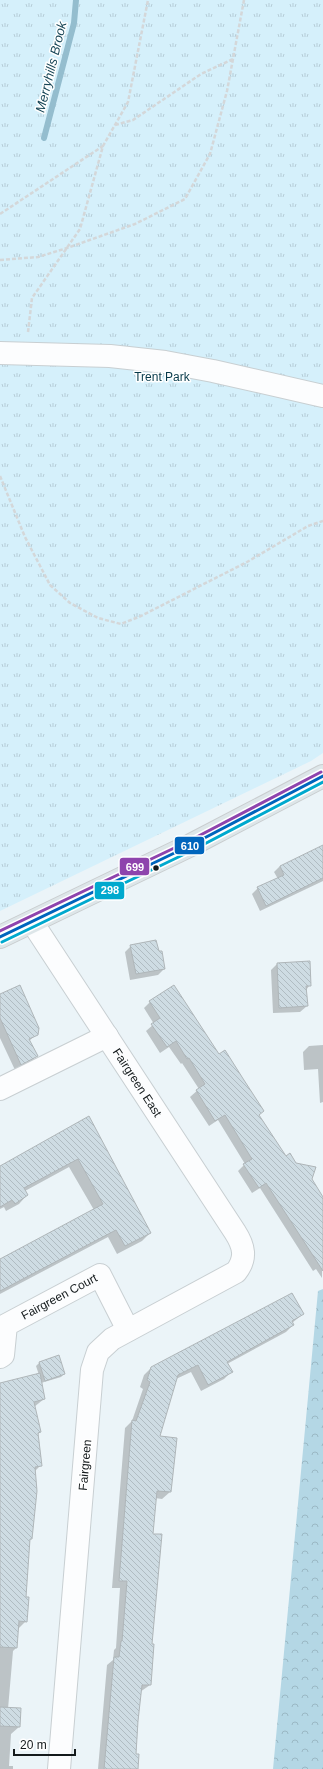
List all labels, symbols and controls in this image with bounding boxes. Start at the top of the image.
water label: Merryhills Brook [32,19,70,114]
park label: Trent Park [134,370,191,384]
line badge: 610 [174,836,205,855]
text: 610 [181,840,199,852]
line badge: 699 [119,857,150,876]
text: 699 [126,861,144,873]
unlabelled marker [151,863,161,873]
line badge: 298 [94,881,125,900]
text: 298 [101,884,119,896]
street label: Fairgreen East [110,1046,165,1120]
street label: Fairgreen Court [19,1270,100,1323]
street label: Fairgreen [76,1439,94,1491]
scale bar [14,1731,75,1757]
text: 20 m [20,1738,47,1752]

